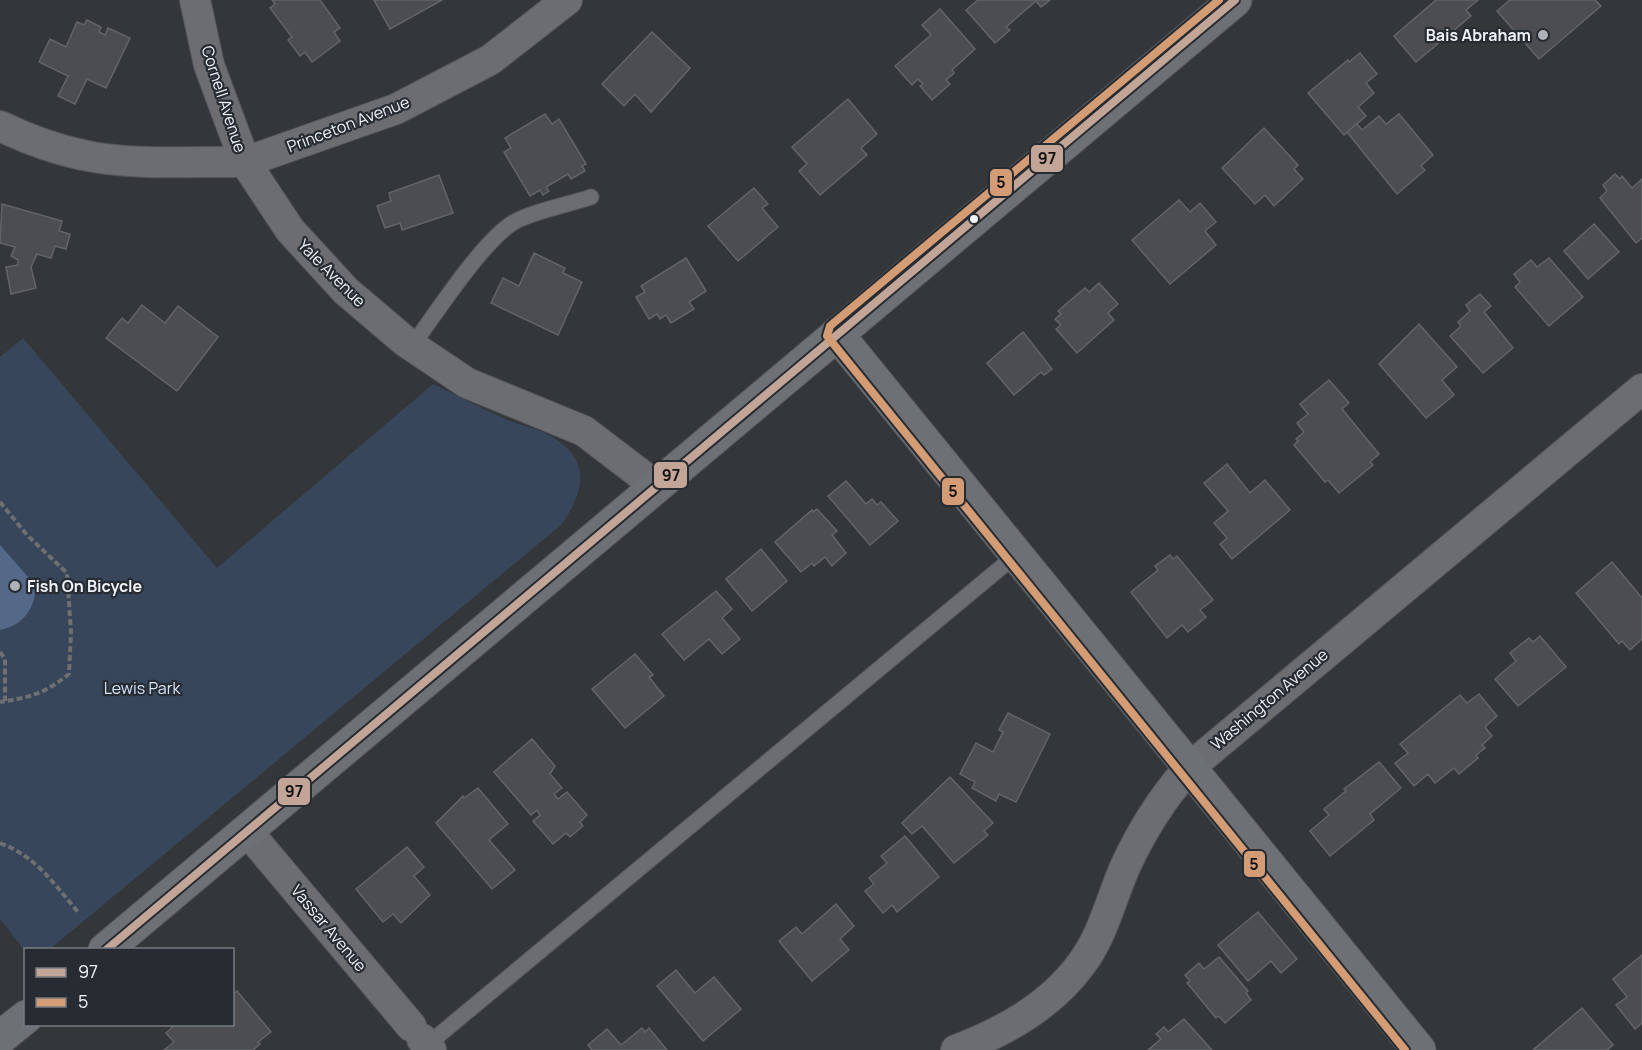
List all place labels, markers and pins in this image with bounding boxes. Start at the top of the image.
place label: Bais Abraham [1426,24,1531,46]
marker: Bais Abraham [1536,28,1550,42]
unlabelled marker [968,213,980,225]
place label: Fish On Bicycle [27,575,142,597]
marker: Fish On Bicycle [8,579,22,593]

